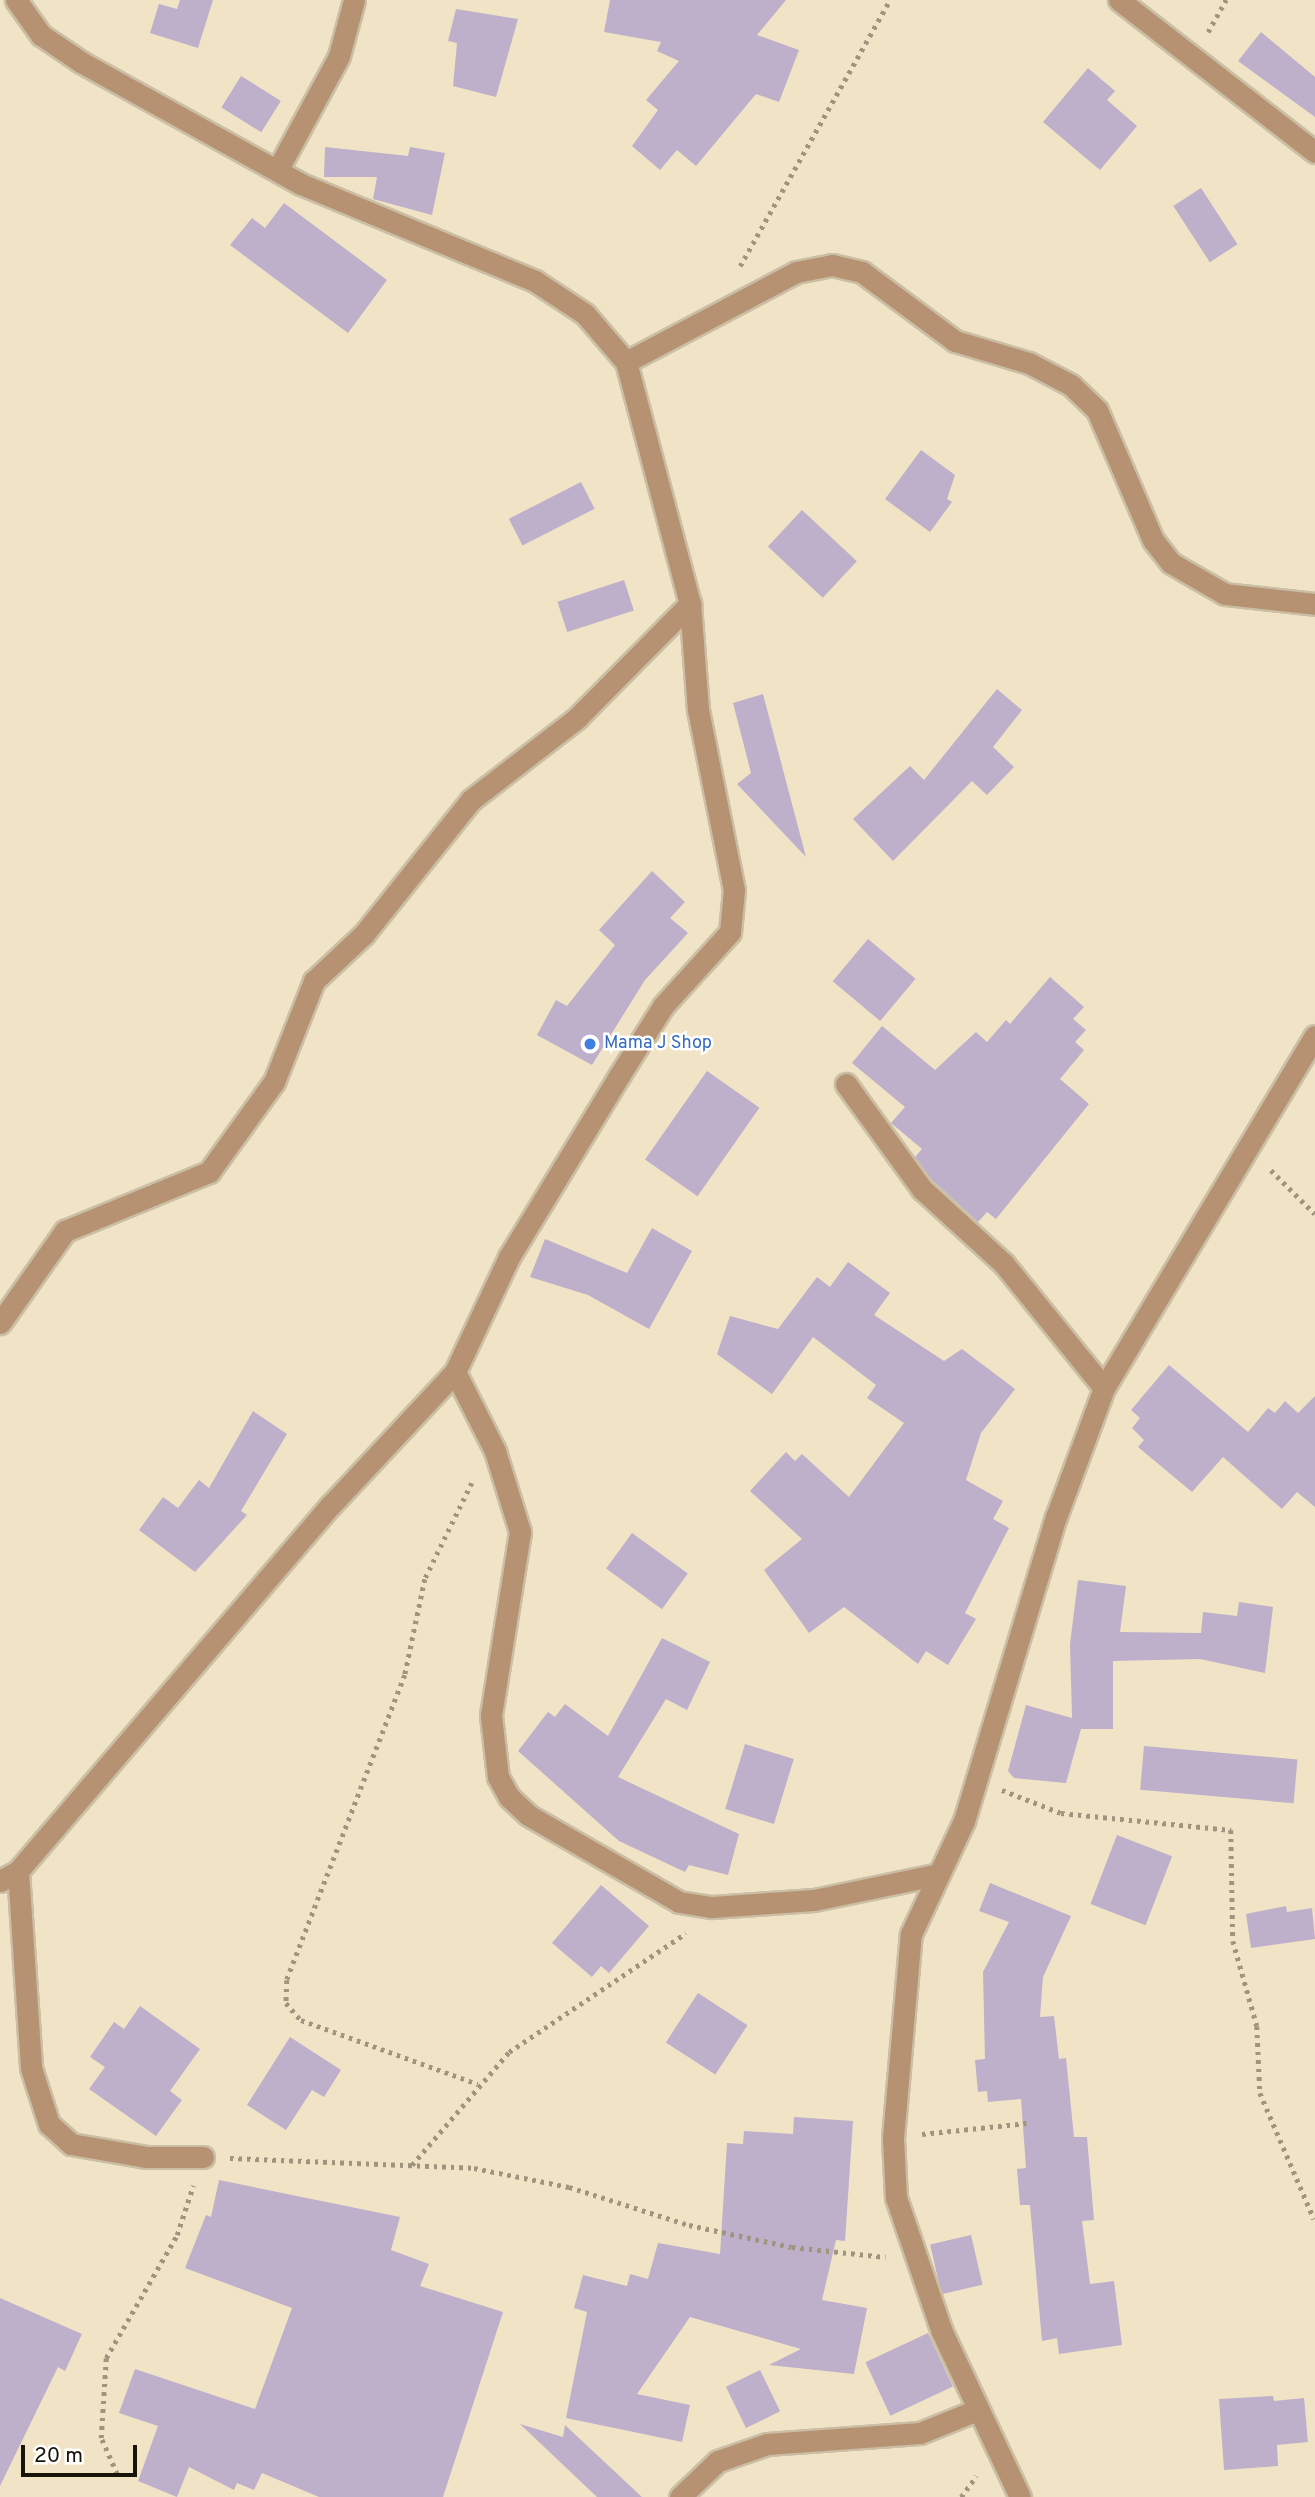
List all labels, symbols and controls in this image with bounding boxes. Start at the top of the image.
place label: Mama J Shop [604,1033,712,1055]
marker: Mama J Shop [582,1036,598,1052]
scale bar [24,2430,140,2474]
text: 20 m [34,2443,83,2470]

